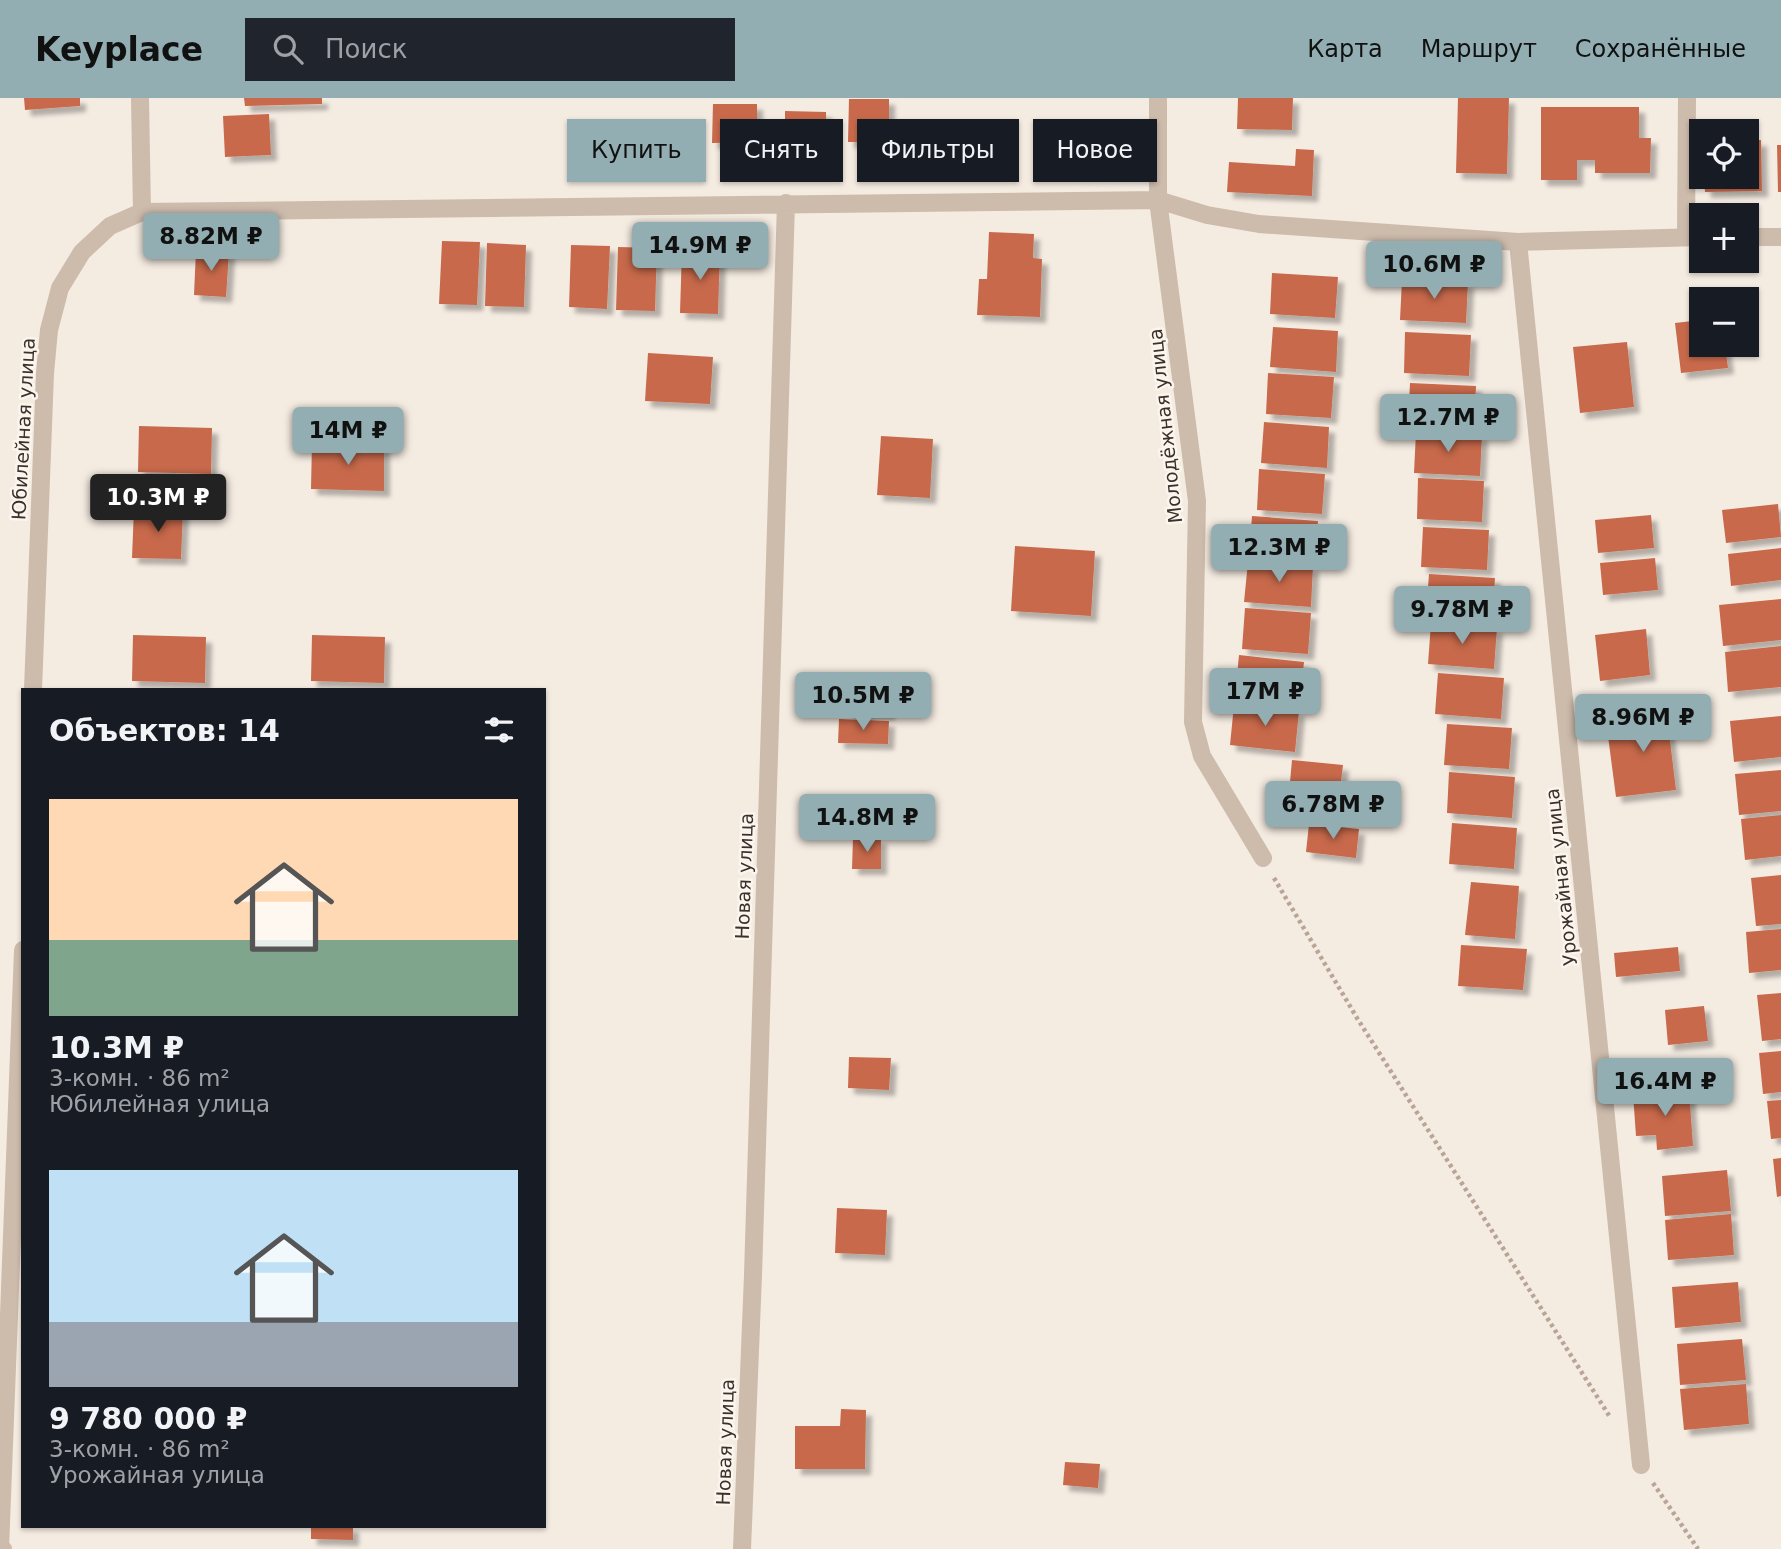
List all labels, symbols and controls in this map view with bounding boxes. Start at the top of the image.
search box [245,18,735,81]
text: Keyplace [35,30,203,69]
icon: search [269,30,307,68]
text: Поиск [325,34,407,64]
text: Карта [1307,35,1383,63]
text: Маршрут [1421,35,1537,63]
text: Сохранённые [1575,35,1746,63]
chip: Купить [567,119,706,182]
chip: Снять [720,119,843,182]
chip: Фильтры [857,119,1019,182]
chip: Новое [1033,119,1157,182]
map controls [1689,119,1759,357]
button: locate [1689,119,1759,189]
button: + [1689,203,1759,273]
pin: 8.82M ₽ [146,214,276,273]
pin: 14.9M ₽ [635,222,765,282]
text: 8.82M ₽ [159,223,263,249]
text: 14.9M ₽ [648,232,752,258]
pin: 10.6M ₽ [1369,242,1499,301]
text: 10.6M ₽ [1382,251,1486,277]
button: − [1689,287,1759,357]
street label: Молодёжная улица [1144,328,1186,524]
street label: Юбилейная улица [7,337,39,521]
pin: 12.7M ₽ [1383,394,1513,454]
text: 12.7M ₽ [1396,404,1500,430]
pin: 14M ₽ [299,408,397,467]
text: 14M ₽ [309,417,387,443]
pin: 10.3M ₽ [93,474,223,534]
text: 10.3M ₽ [106,484,210,510]
pin: 12.3M ₽ [1214,524,1344,584]
text: 12.3M ₽ [1227,534,1331,560]
pin: 9.78M ₽ [1397,587,1527,646]
text: 9.78M ₽ [1410,596,1514,622]
pin: 17M ₽ [1216,668,1314,728]
pin: 10.5M ₽ [798,672,928,732]
text: 17M ₽ [1226,678,1304,704]
text: 10.5M ₽ [811,682,915,708]
pin: 8.96M ₽ [1578,694,1708,754]
text: 8.96M ₽ [1591,704,1695,730]
icon: filters [480,711,518,749]
text: Объектов: 14 [49,713,280,748]
pin: 6.78M ₽ [1268,782,1398,841]
street label: Урожайная улица [1541,787,1581,967]
text: 6.78M ₽ [1281,791,1385,817]
pin: 14.8M ₽ [802,794,932,854]
text: 14.8M ₽ [815,804,919,830]
street label: Новая улица [731,812,757,940]
icon: home [221,844,347,970]
text: 10.3M ₽ [49,1030,184,1065]
pin: 16.4M ₽ [1600,1058,1730,1118]
text: 3-комн. · 86 m² [49,1065,230,1091]
text: 16.4M ₽ [1613,1068,1717,1094]
text: Юбилейная улица [49,1091,270,1117]
icon: home [221,1215,347,1341]
street label: Новая улица [712,1378,738,1506]
text: 9 780 000 ₽ [49,1401,247,1436]
text: 3-комн. · 86 m² [49,1436,230,1462]
text: Урожайная улица [49,1462,265,1488]

